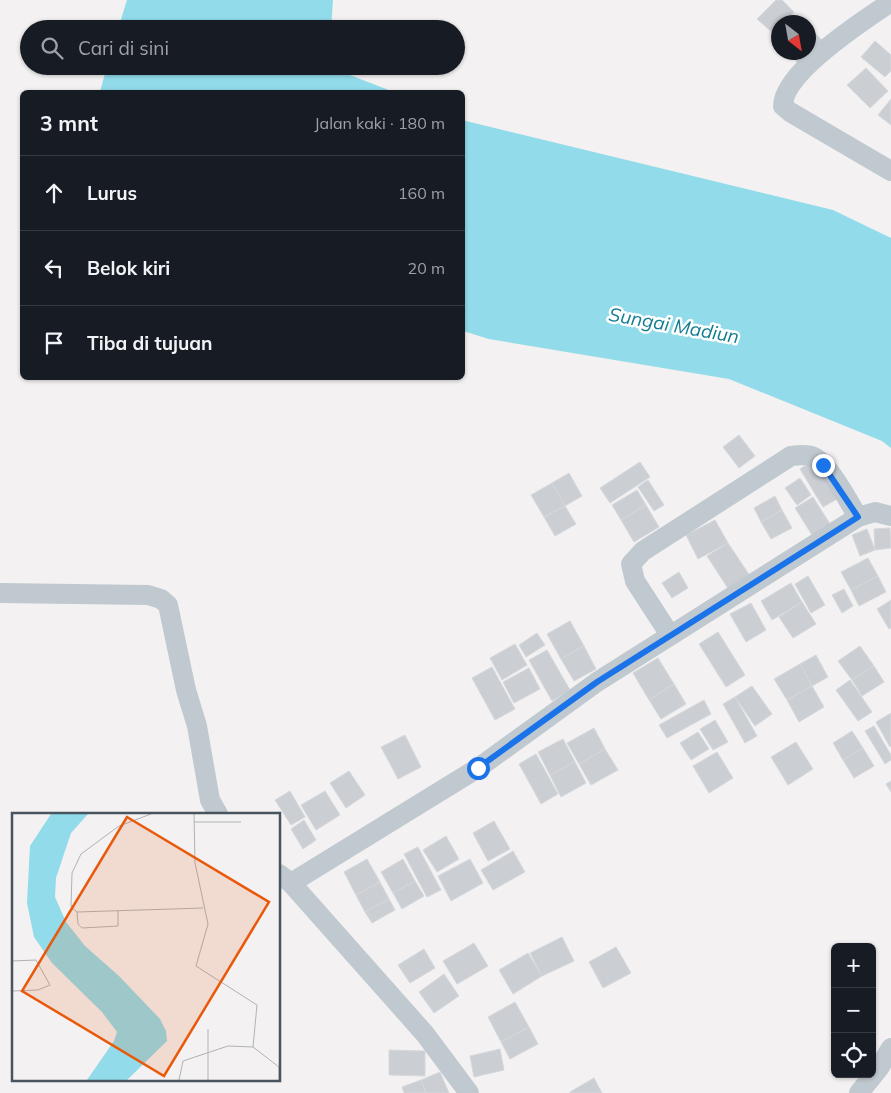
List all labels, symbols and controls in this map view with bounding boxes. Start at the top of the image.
north arrow [771,15,816,60]
search box [20,20,465,75]
icon: search [38,34,66,62]
text: Cari di sini [78,36,169,60]
text: 3 mnt [40,110,98,136]
text: Jalan kaki · 180 m [314,113,445,133]
icon: ahead [40,179,68,207]
text: Lurus [87,181,137,205]
text: 160 m [398,183,445,203]
icon: left [40,254,68,282]
text: Belok kiri [87,256,170,280]
text: 20 m [408,258,445,278]
water label: Sungai Madiun [607,302,741,348]
icon: arrive [40,329,68,357]
text: Tiba di tujuan [87,331,212,355]
route end [812,454,835,477]
route start [467,757,490,780]
inset map [12,813,280,1080]
map controls [831,943,876,1078]
button: + [831,943,876,988]
button: − [831,988,876,1033]
button: locate [831,1033,876,1078]

